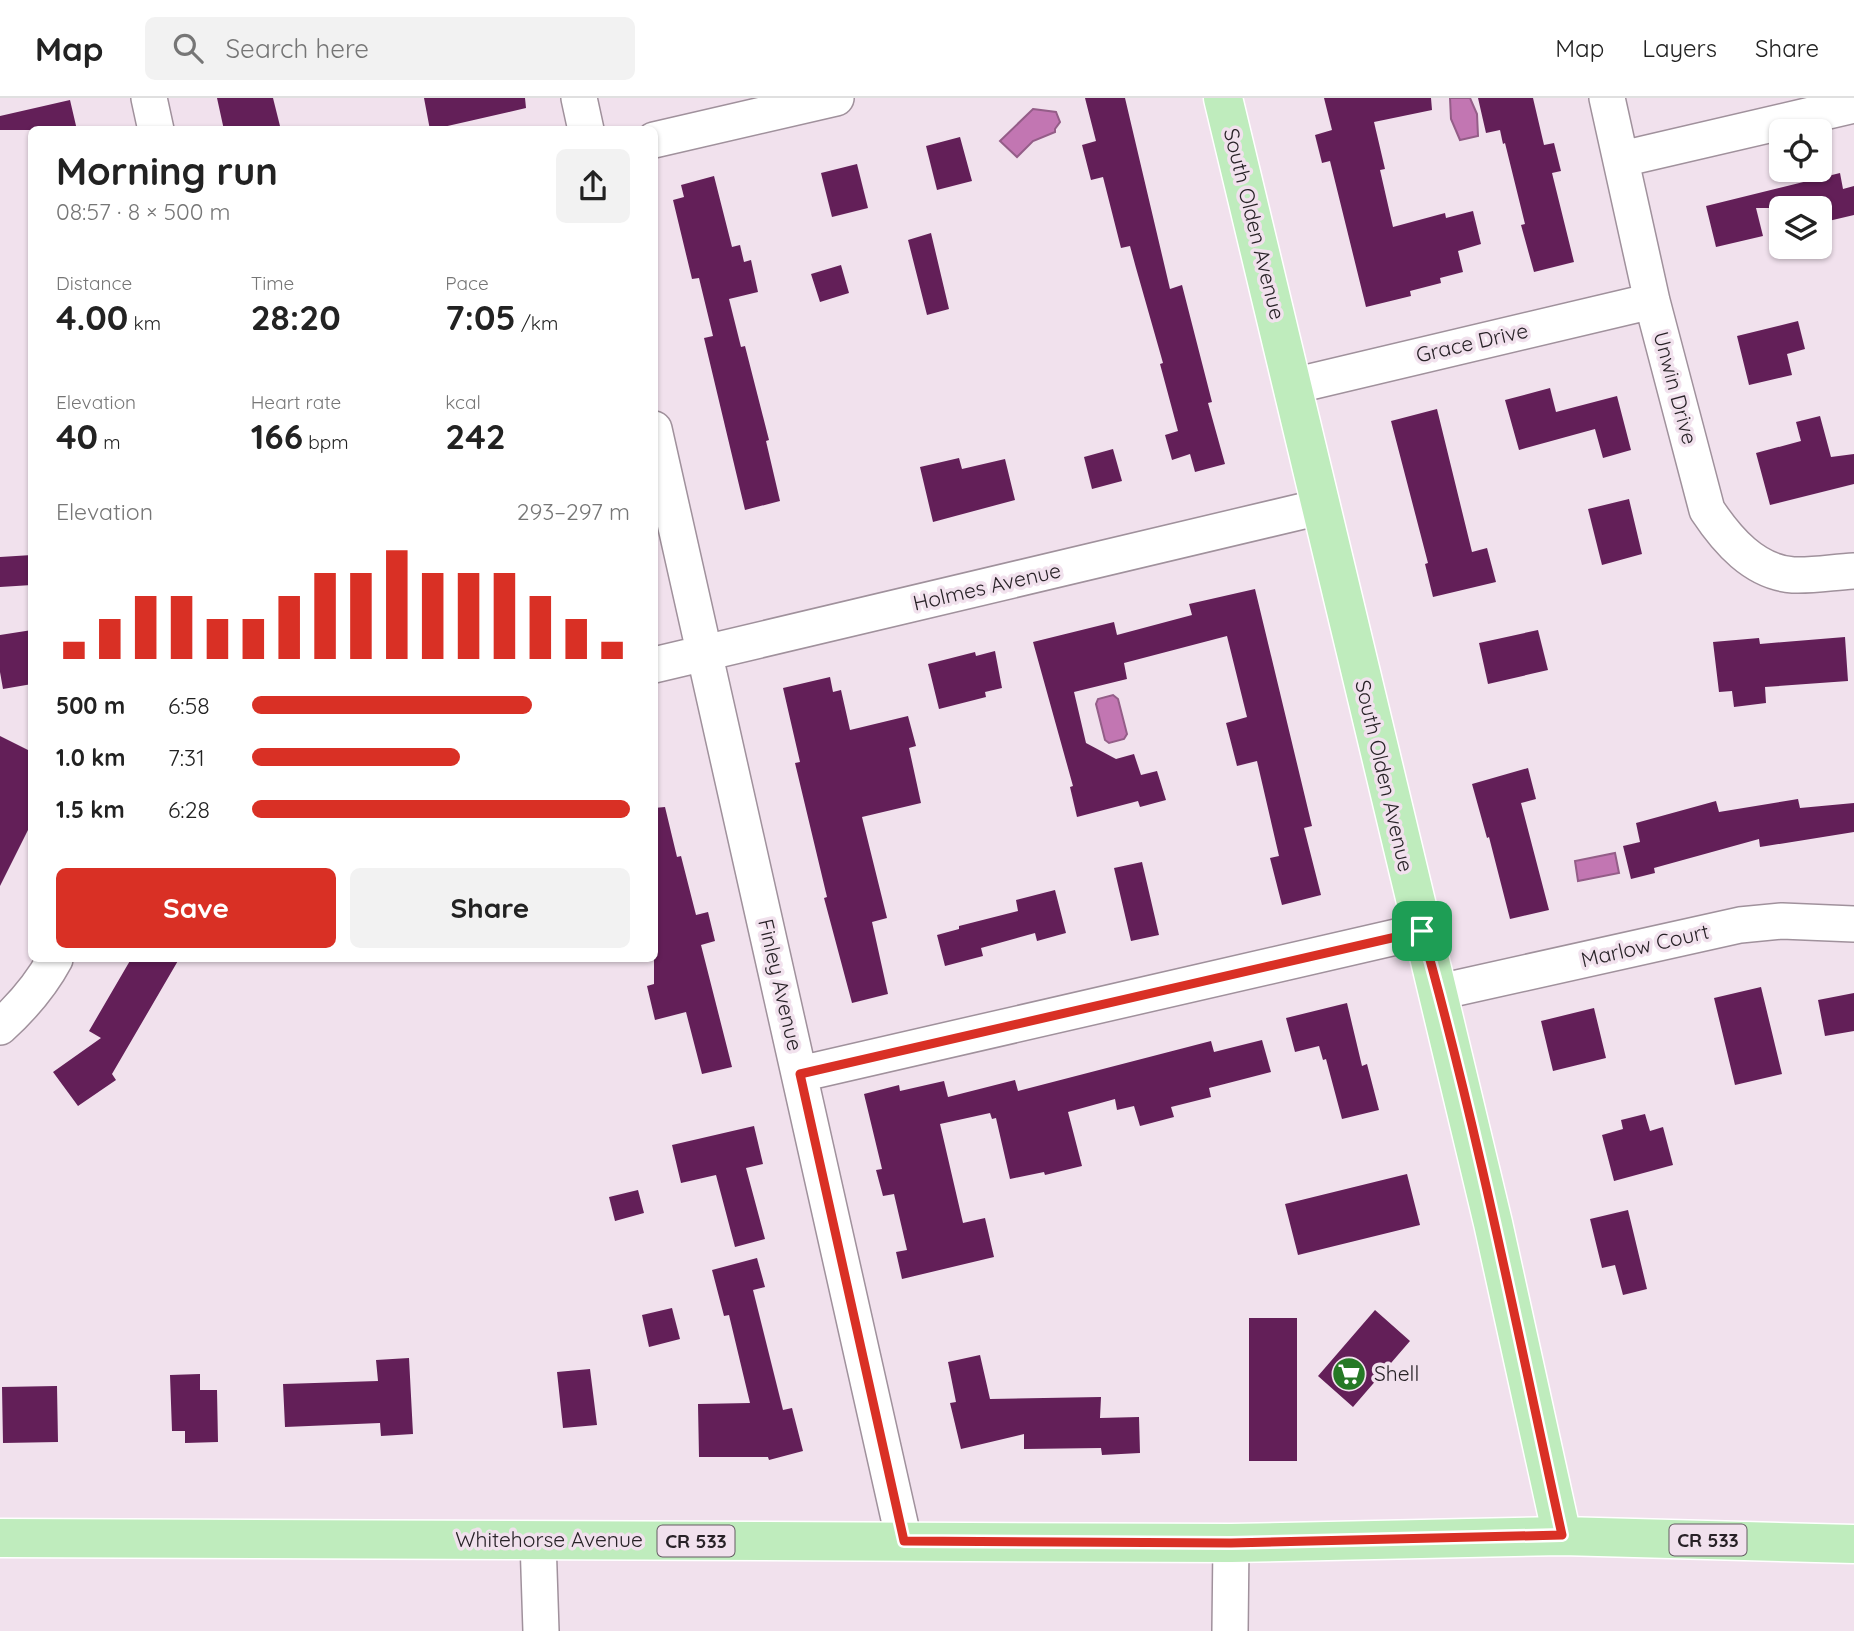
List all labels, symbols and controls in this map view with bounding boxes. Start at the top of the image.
search box [145,17,635,80]
text: Map [35,28,103,69]
icon: search [169,29,207,67]
text: Search here [225,32,369,65]
text: Map [1555,33,1604,63]
text: Layers [1642,33,1717,63]
text: Share [1755,33,1819,63]
map controls [1769,119,1832,259]
button: locate [1769,119,1832,182]
street label: South Olden Avenue [1219,125,1291,322]
text: Morning run [56,147,278,195]
button: share [556,149,630,223]
button: layers [1769,196,1832,259]
text: 08:57 · 8 × 500 m [56,197,231,226]
text: Distance [56,271,132,295]
text: Time [251,271,294,295]
text: Pace [445,271,489,295]
text: 4.00 [56,295,128,339]
text: 28:20 [251,295,341,339]
text: 7:05 [445,295,516,339]
text: km [128,311,161,335]
text: /km [516,311,558,335]
street label: Grace Drive [1413,317,1530,368]
street label: Unwin Drive [1648,328,1704,447]
text: Elevation [56,390,136,414]
text: Heart rate [251,390,341,414]
text: kcal [445,390,481,414]
text: 40 [56,414,98,458]
text: 166 [251,414,303,458]
text: 242 [445,414,506,458]
text: m [98,430,121,454]
text: bpm [303,430,349,454]
text: Elevation [56,497,153,526]
text: 293–297 m [517,497,630,526]
street label: Holmes Avenue [910,556,1063,616]
street label: South Olden Avenue [1350,677,1420,874]
text: 500 m [56,691,125,720]
text: 6:58 [168,691,210,720]
text: 1.0 km [56,743,126,772]
text: 7:31 [168,743,205,772]
text: 1.5 km [56,795,125,824]
text: 6:28 [168,795,210,824]
button: Save [56,868,336,948]
button: Share [350,868,630,948]
pin [1392,901,1452,961]
icon: arrive [1403,912,1441,950]
street label: Finley Avenue [753,916,809,1053]
street label: Marlow Court [1578,918,1711,972]
supermarket icon: Shell [1330,1355,1368,1393]
place label: Shell [1374,1360,1419,1386]
road number: CR 533 [1670,1524,1746,1556]
street label: Whitehorse Avenue [455,1526,643,1552]
road number: CR 533 [658,1526,734,1556]

